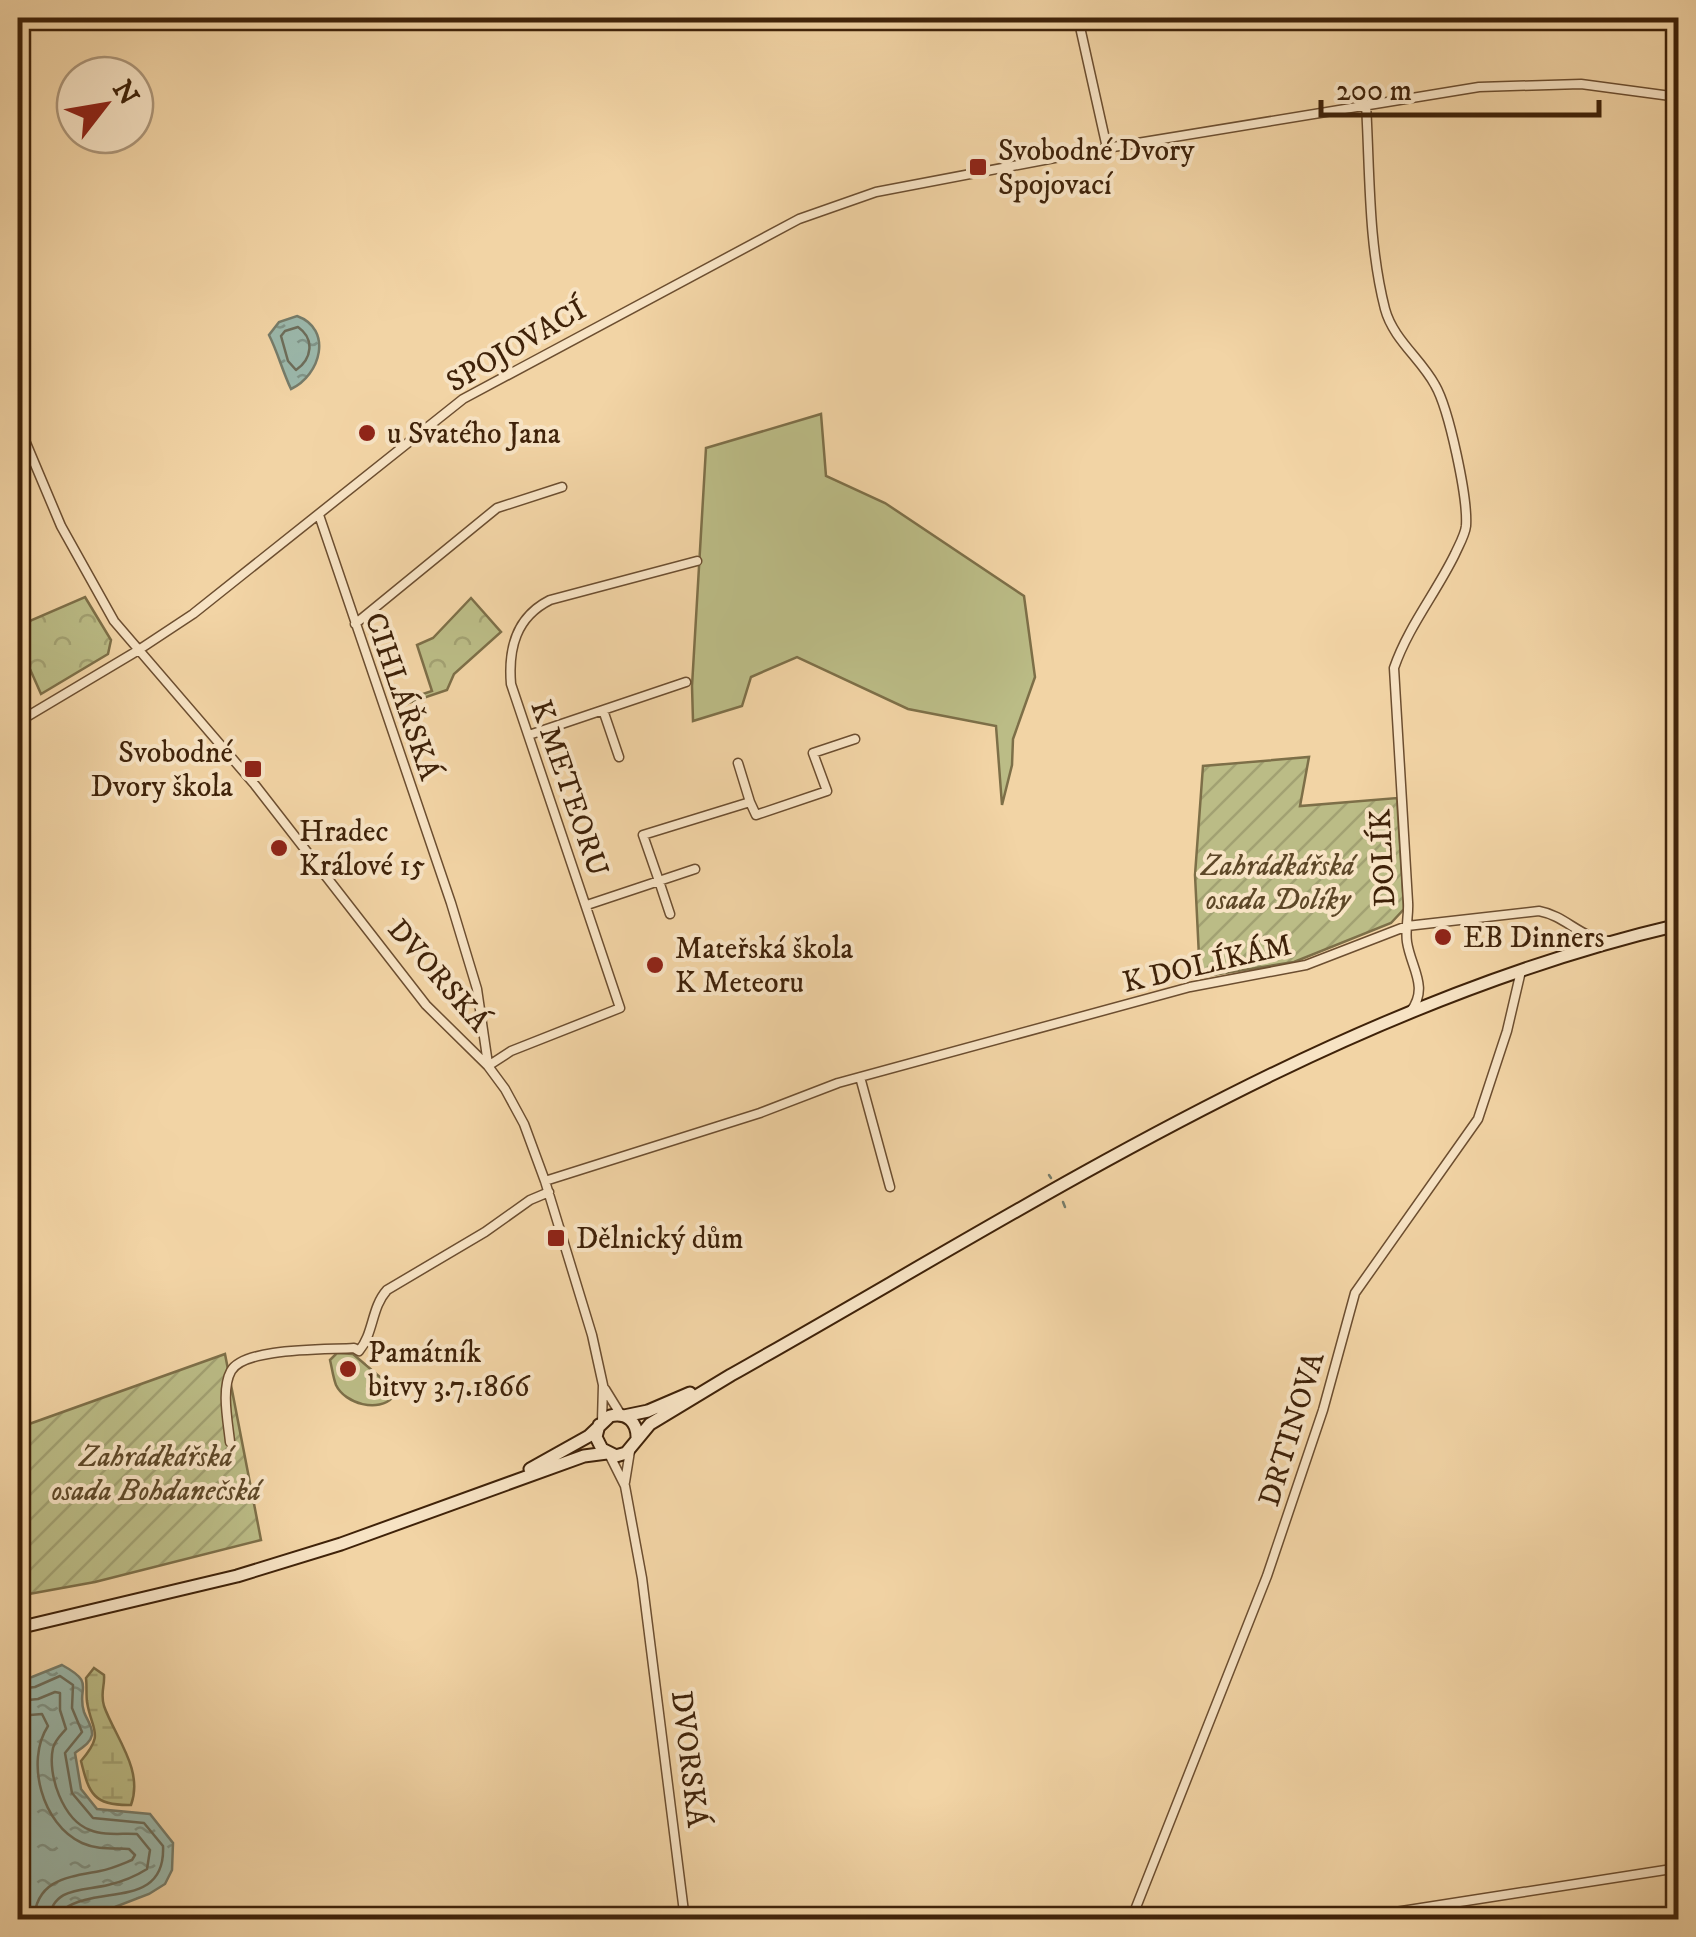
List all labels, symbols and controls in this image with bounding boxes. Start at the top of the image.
north arrow [55,55,155,155]
scale bar [1321,55,1598,117]
text: 200 m [1336,73,1412,110]
text: N [104,74,146,112]
place label: Svobodné Dvory Spojovací [998,133,1195,204]
marker: Svobodné Dvory Spojovací [967,156,989,178]
street label: SPOJOVACÍ [439,289,595,401]
place label: u Svatého Jana [387,416,561,453]
marker: u Svatého Jana [356,422,378,444]
street label: CIHLÁŘSKÁ [356,607,450,786]
street label: K METEORU [521,696,616,881]
place label: Svobodné Dvory škola [90,735,234,806]
marker: Svobodné Dvory škola [242,758,264,780]
street label: DOLÍK [1360,808,1405,908]
place label: Hradec Králové 15 [299,814,425,885]
marker: Hradec Králové 15 [268,837,290,859]
park label: Zahrádkářská osada Dolíky [1199,848,1358,919]
street label: DVORSKÁ [379,911,499,1041]
place label: EB Dinners [1463,920,1605,957]
street label: K DOLÍKÁM [1119,925,1295,1002]
marker: EB Dinners [1432,926,1454,948]
place label: Mateřská škola K Meteoru [675,931,854,1002]
marker: Mateřská škola K Meteoru [644,954,666,976]
place label: Dělnický dům [576,1221,744,1258]
marker: Dělnický dům [545,1227,567,1249]
place label: Památník bitvy 3.7.1866 [368,1335,531,1406]
street label: DRTINOVA [1251,1347,1334,1511]
marker: Památník bitvy 3.7.1866 [337,1358,359,1380]
park label: Zahrádkářská osada Bohdanečská [51,1439,264,1510]
street label: DVORSKÁ [662,1689,717,1830]

